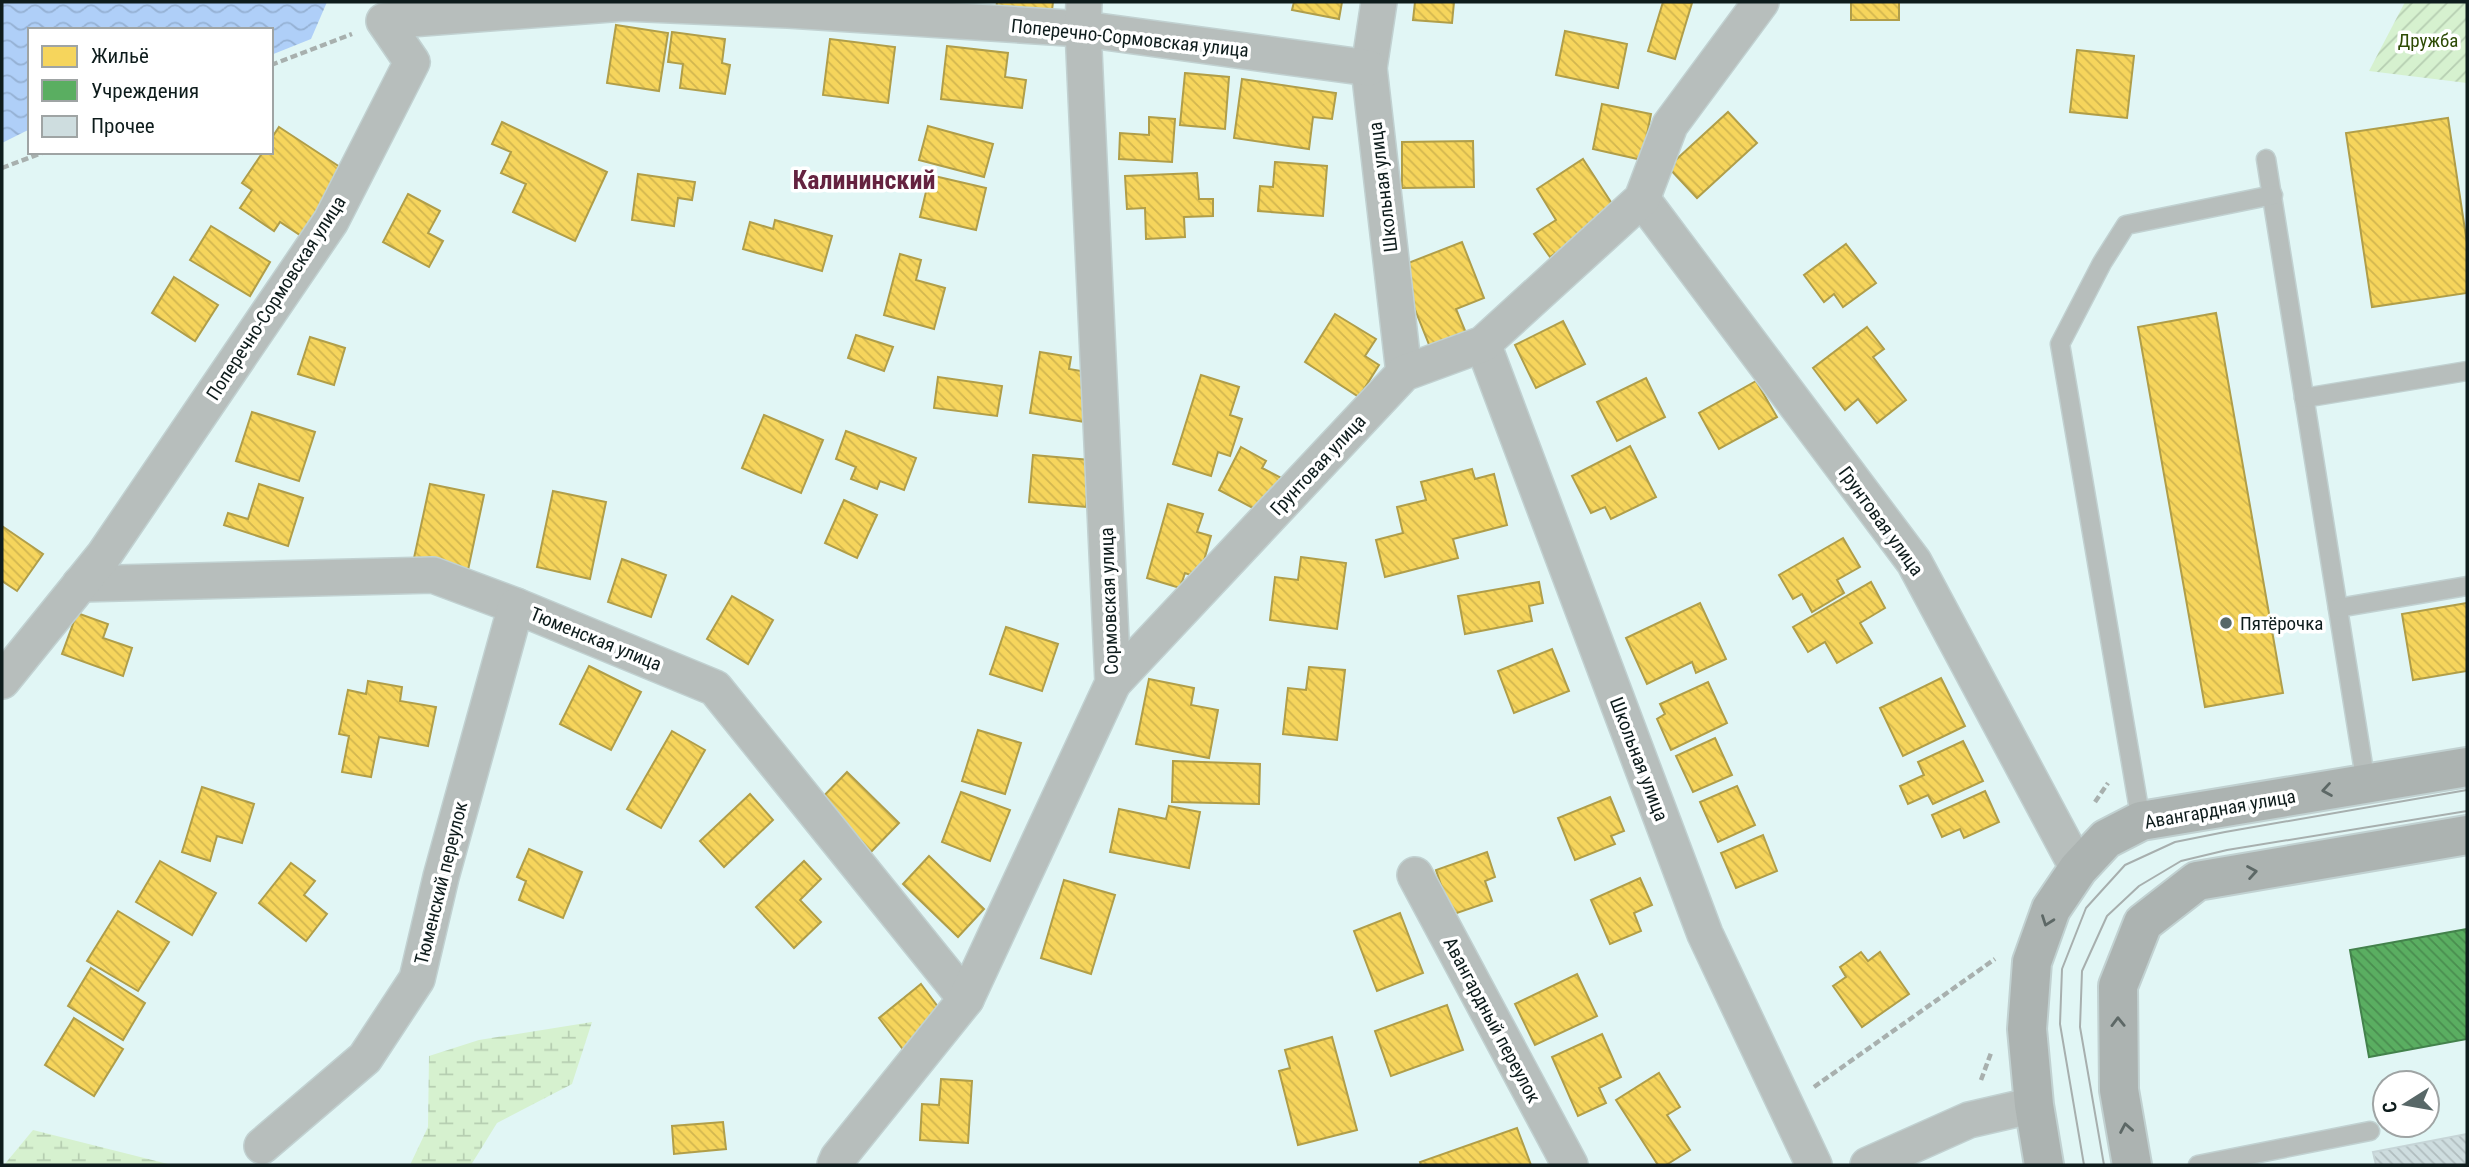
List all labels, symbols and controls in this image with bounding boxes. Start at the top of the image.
street label: Поперечно-Сормовская улица [1010,14,1250,62]
legend [28,28,273,154]
park label: Дружба [2398,29,2458,52]
text: Жильё [91,44,149,68]
text: Учреждения [91,79,199,103]
text: Прочее [91,114,155,138]
street label: Школьная улица [1364,121,1402,253]
district label: Калининский [793,165,935,195]
street label: Поперечно-Сормовская улица [201,192,351,404]
street label: Грунтовая улица [1265,410,1371,520]
street label: Грунтовая улица [1834,462,1928,580]
street label: Сормовская улица [1095,527,1123,675]
street label: Тюменская улица [527,602,665,676]
place label: Пятёрочка [2240,612,2323,635]
marker: Пятёрочка [2218,615,2234,631]
street label: Школьная улица [1605,694,1673,824]
one-way arrow [2321,782,2333,797]
street label: Авангардная улица [2143,784,2297,834]
street label: Тюменский переулок [410,799,472,967]
one-way arrow [2246,865,2258,880]
one-way arrow [2041,915,2055,927]
street label: Авангардный переулок [1439,933,1545,1107]
one-way arrow [2111,1016,2126,1027]
north arrow [2371,1069,2441,1139]
text: С [2377,1099,2402,1115]
one-way arrow [2119,1122,2134,1134]

